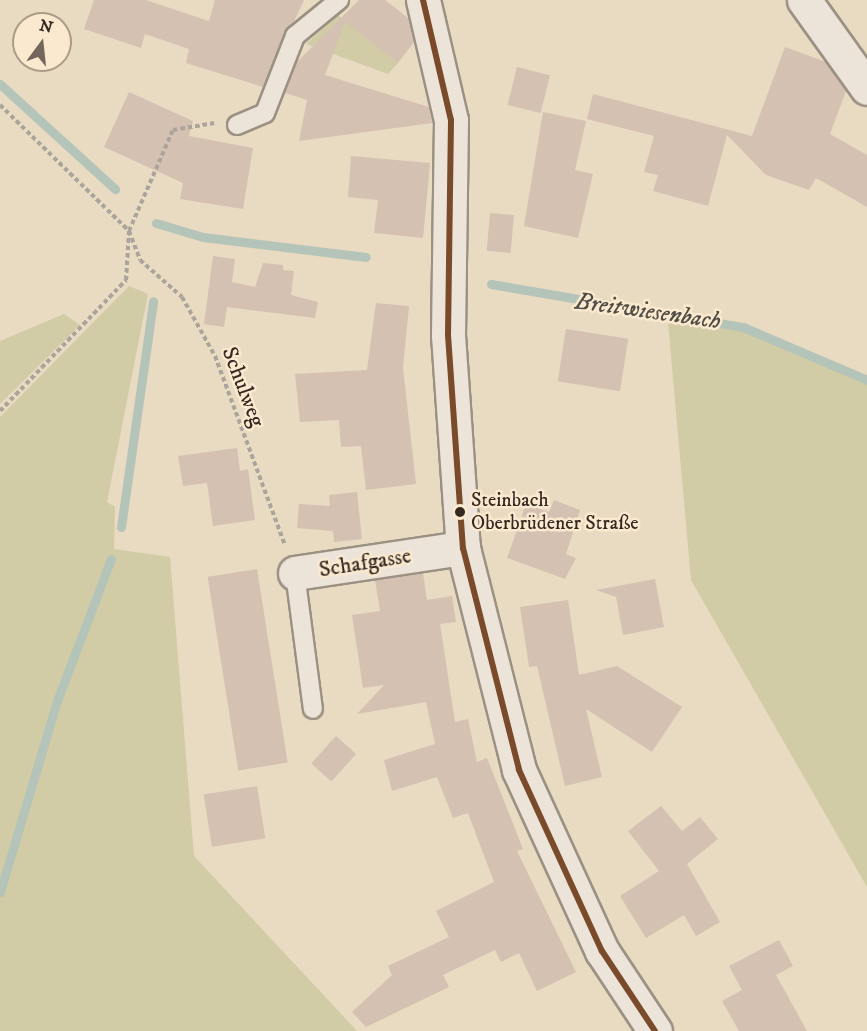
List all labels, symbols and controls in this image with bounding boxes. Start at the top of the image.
north arrow [12,12,72,72]
text: N [37,15,55,38]
water label: Breitwiesenbach [573,288,723,336]
street label: Schulweg [216,343,270,431]
place label: Steinbach Oberbrüdener Straße [471,488,638,535]
marker: Steinbach Oberbrüdener Straße [454,506,466,518]
street label: Schafgasse [317,543,413,583]

